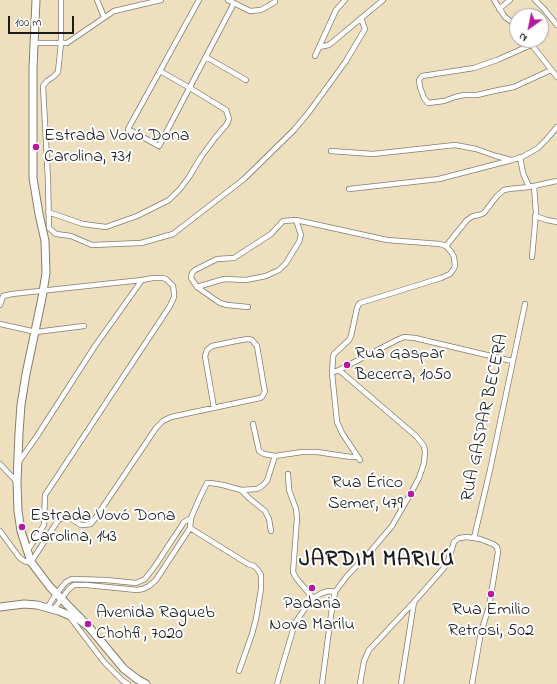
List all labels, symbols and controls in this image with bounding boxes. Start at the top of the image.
scale bar [10,8,76,34]
north arrow [509,8,549,48]
text: 100 m [15,14,42,32]
text: N [516,28,530,46]
place label: Estrada Vovó Dona Carolina, 731 [44,126,190,168]
marker: Estrada Vovó Dona Carolina, 731 [31,142,41,152]
street label: RUA GASPAR BECERA [458,332,514,504]
place label: Rua Gaspar Becerra, 1050 [355,344,451,386]
marker: Rua Gaspar Becerra, 1050 [342,360,352,370]
place label: Rua Érico Semer, 479 [328,473,403,516]
marker: Rua Érico Semer, 479 [406,489,416,499]
place label: Estrada Vovó Dona Carolina, 143 [30,506,176,548]
marker: Estrada Vovó Dona Carolina, 143 [17,522,27,532]
district label: JARDIM MARILÚ [299,548,455,574]
marker: Padaria Nova Marilu [307,583,317,593]
marker: Rua Emilio Retrosi, 502 [486,589,496,599]
place label: Padaria Nova Marilu [269,594,355,636]
place label: Rua Emilio Retrosi, 502 [448,600,534,642]
place label: Avenida Ragueb Chohfi, 7020 [96,603,215,646]
marker: Avenida Ragueb Chohfi, 7020 [83,619,93,629]

